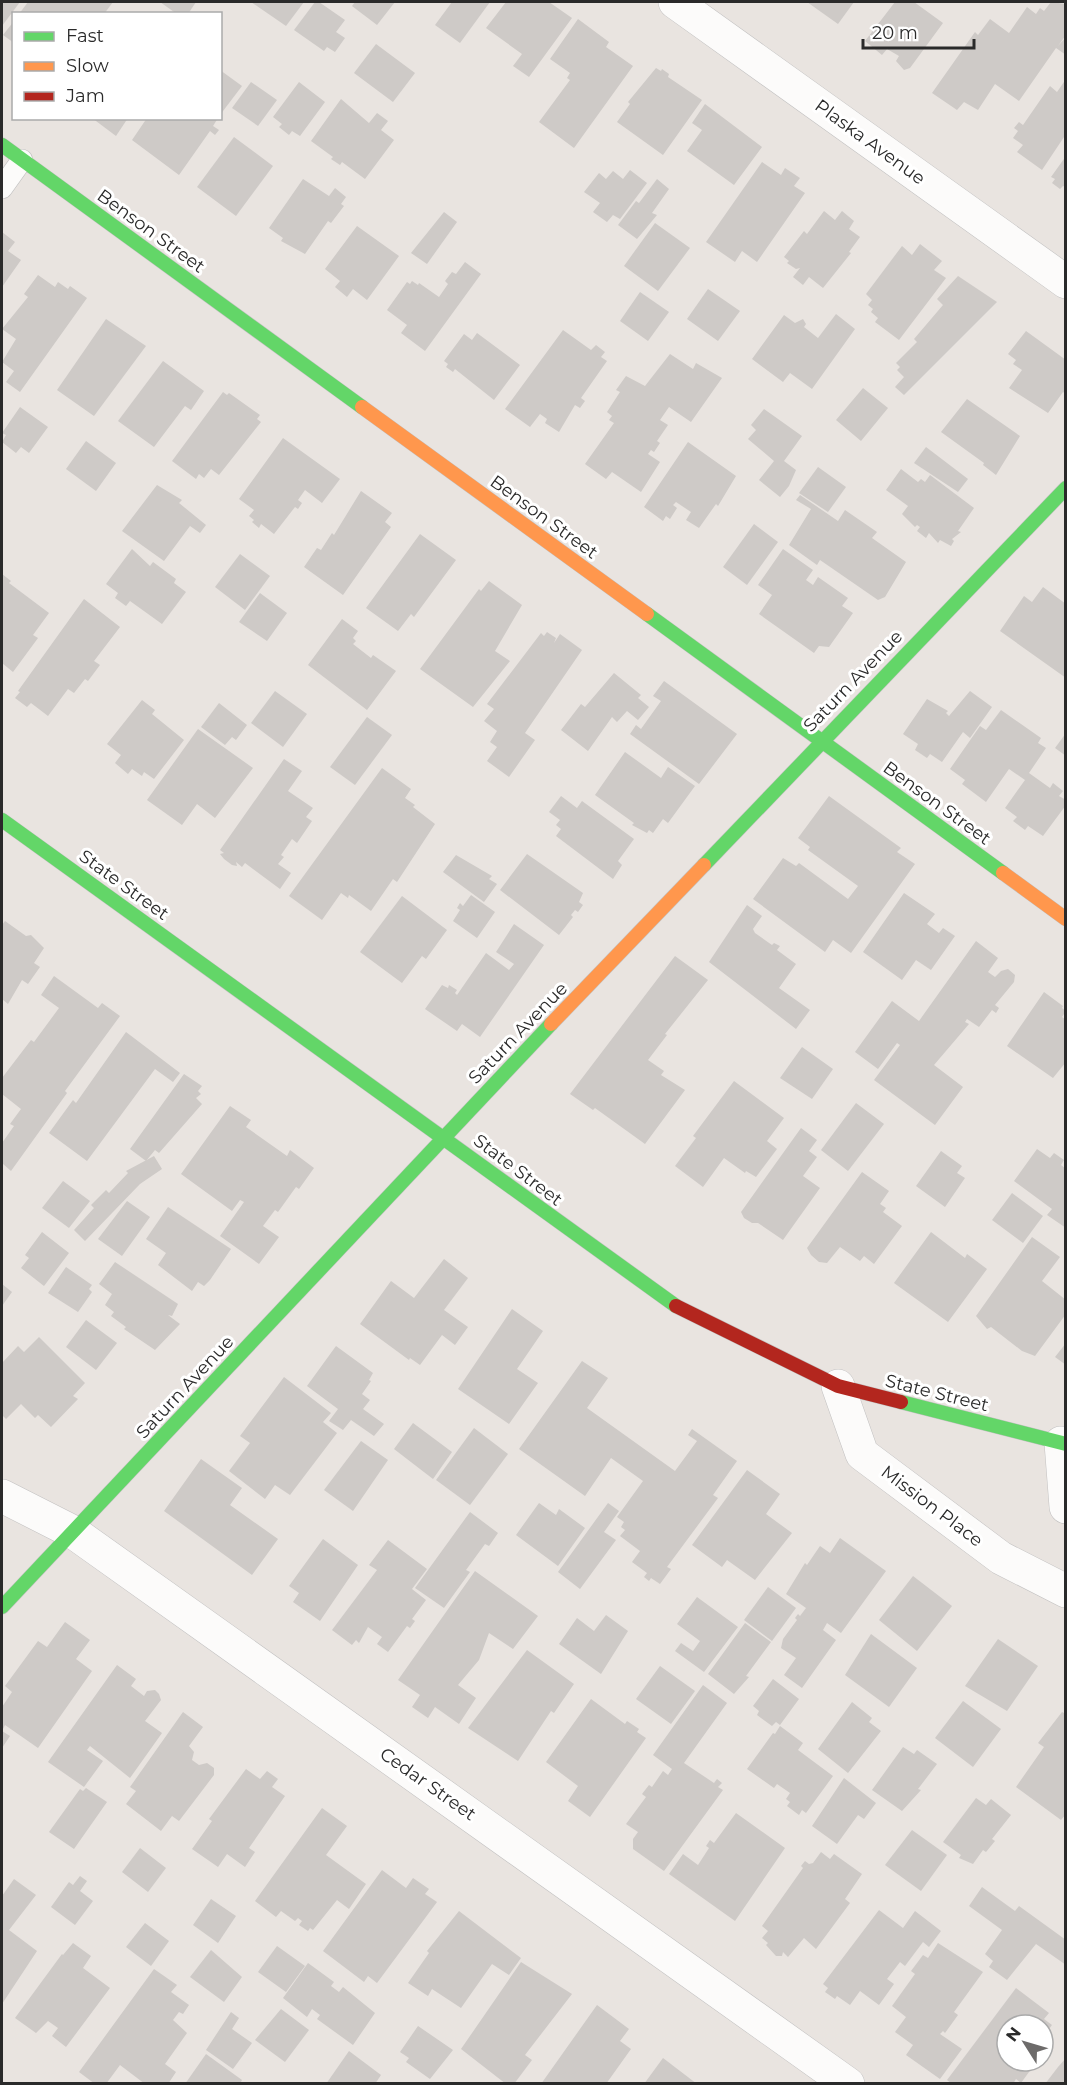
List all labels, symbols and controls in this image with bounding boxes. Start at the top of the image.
legend [12,12,222,120]
scale bar [863,12,974,50]
text: 20 m [872,22,918,44]
text: Fast [66,25,104,47]
text: Slow [66,55,109,77]
text: Jam [65,85,105,107]
street label: Plaska Avenue [811,95,930,189]
street label: Benson Street [93,184,209,278]
street label: Benson Street [486,470,602,564]
street label: Saturn Avenue [799,625,907,736]
street label: Benson Street [879,756,995,850]
street label: State Street [75,845,173,925]
street label: Saturn Avenue [464,977,572,1088]
street label: State Street [469,1129,567,1211]
street label: Saturn Avenue [132,1331,238,1443]
street label: State Street [883,1370,991,1416]
street label: Mission Place [877,1461,987,1552]
street label: Cedar Street [376,1743,480,1825]
north arrow [995,2013,1055,2073]
text: N [1002,2023,1025,2045]

